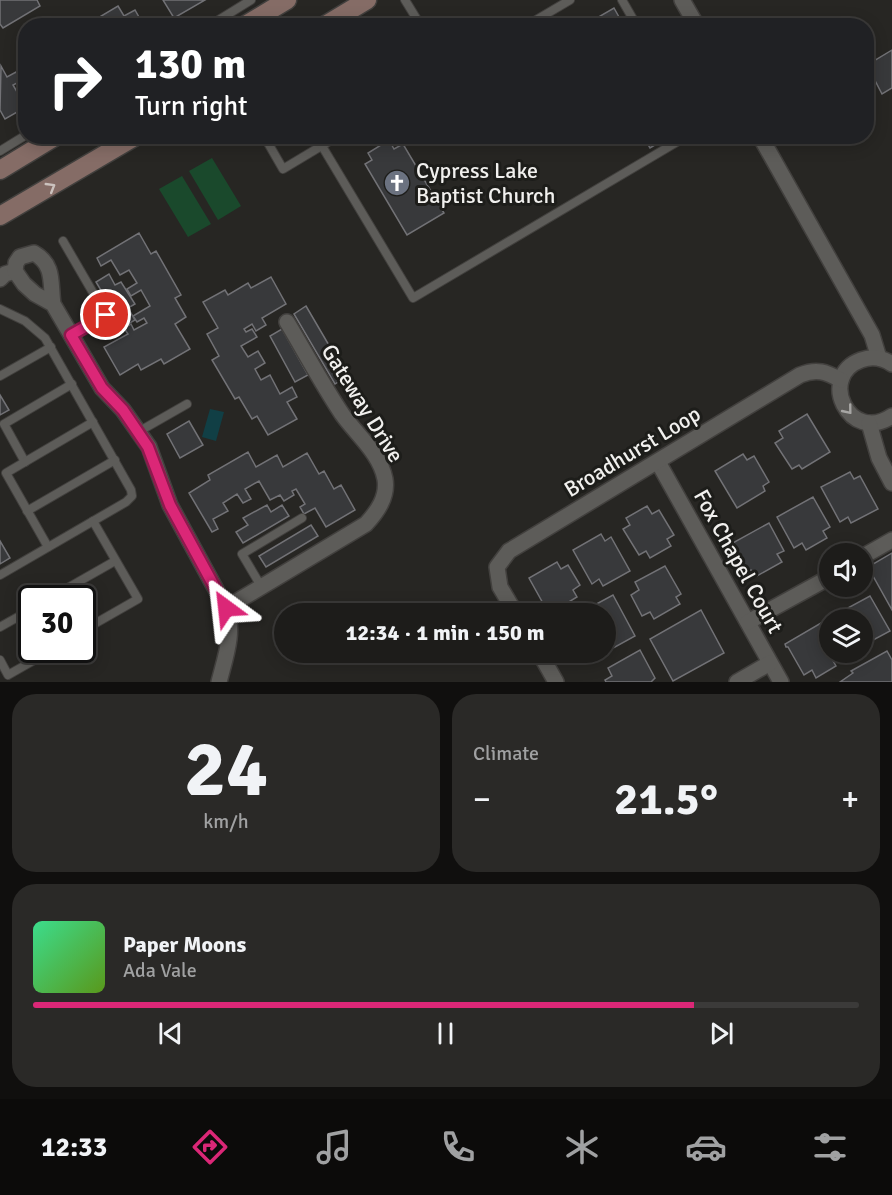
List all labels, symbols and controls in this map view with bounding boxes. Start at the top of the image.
text: 130 m [135,39,246,90]
icon: right [36,42,114,120]
text: Turn right [135,90,248,123]
place label: Cypress Lake Baptist Church [416,157,555,209]
church icon: Cypress Lake Baptist Church [382,168,412,198]
one-way arrow [45,183,55,194]
pin [80,289,131,340]
icon: arrive [89,298,122,331]
street label: Gateway Drive [316,339,410,467]
street label: Broadhurst Loop [559,400,705,503]
one-way arrow [841,403,852,414]
street label: Fox Chapel Court [688,485,789,638]
map controls [819,543,873,663]
button: sound [819,543,873,597]
position arrow [194,576,258,640]
speed limit sign: 30 [18,585,96,663]
button: layers [819,609,873,663]
text: 12:34 · 1 min · 150 m [345,619,545,646]
text: 24 [184,722,268,818]
text: Climate [473,741,539,766]
text: 21.5° [614,772,718,827]
text: − [473,779,491,820]
text: + [841,779,859,820]
text: km/h [203,809,249,834]
text: Paper Moons [123,931,246,958]
text: Ada Vale [123,958,197,983]
icon: previous [154,1017,187,1050]
icon: pause [429,1017,462,1050]
icon: next [705,1017,738,1050]
icon: directions [189,1126,231,1168]
icon: music [313,1126,355,1168]
icon: phone [437,1126,479,1168]
icon: climate [561,1126,603,1168]
icon: car [685,1126,727,1168]
icon: filters [809,1126,851,1168]
text: 12:33 [41,1131,107,1164]

